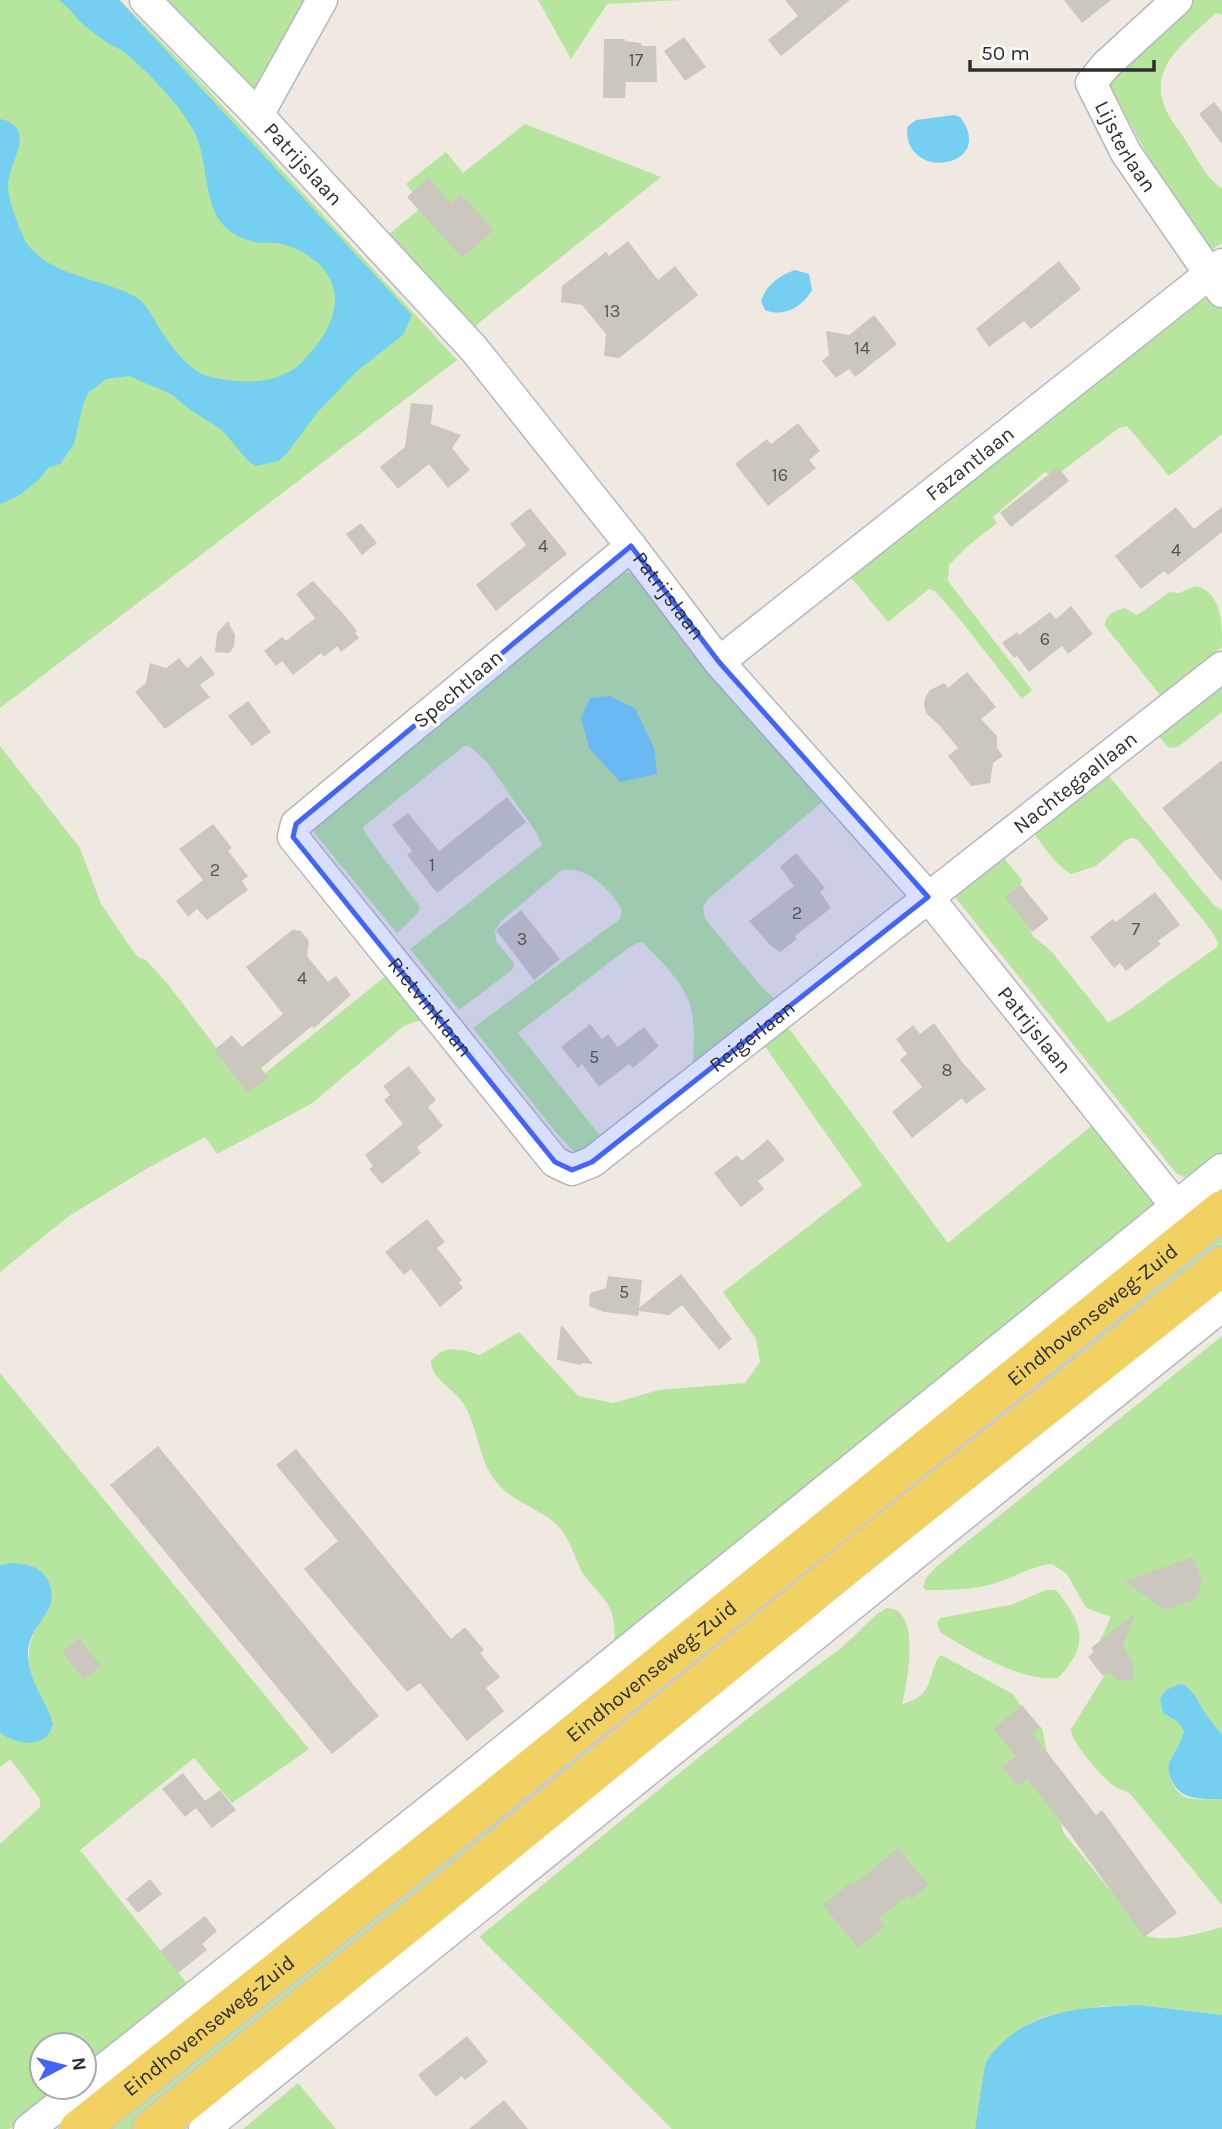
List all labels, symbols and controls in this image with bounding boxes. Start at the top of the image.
scale bar [970,28,1154,72]
text: 50 m [981,41,1030,65]
house number: 17 [629,49,644,71]
street label: Lijsterlaan [1090,97,1161,197]
street label: Patrijslaan [259,118,347,211]
house number: 13 [604,300,620,322]
house number: 14 [854,337,870,359]
street label: Fazantlaan [921,421,1019,506]
house number: 16 [772,464,788,486]
house number: 4 [538,535,548,557]
house number: 4 [1171,539,1181,561]
street label: Patrijslaan [628,547,710,645]
house number: 6 [1040,628,1050,650]
street label: Spechtlaan [409,645,507,733]
street label: Nachtegaallaan [1009,726,1142,838]
house number: 1 [429,854,435,876]
house number: 2 [210,859,220,881]
house number: 2 [792,902,802,924]
house number: 7 [1132,918,1141,940]
house number: 3 [517,928,527,950]
street label: Rietvinklaan [383,952,477,1062]
house number: 4 [297,967,307,989]
street label: Patrijslaan [993,982,1077,1078]
street label: Reigerlaan [705,995,800,1077]
house number: 5 [589,1046,599,1068]
house number: 8 [941,1059,953,1081]
street label: Eindhovenseweg-Zuid [1002,1239,1183,1391]
house number: 5 [619,1281,629,1303]
street label: Eindhovenseweg-Zuid [561,1595,742,1747]
street label: Eindhovenseweg-Zuid [118,1950,299,2101]
north arrow [28,2031,98,2101]
text: N [67,2056,91,2072]

